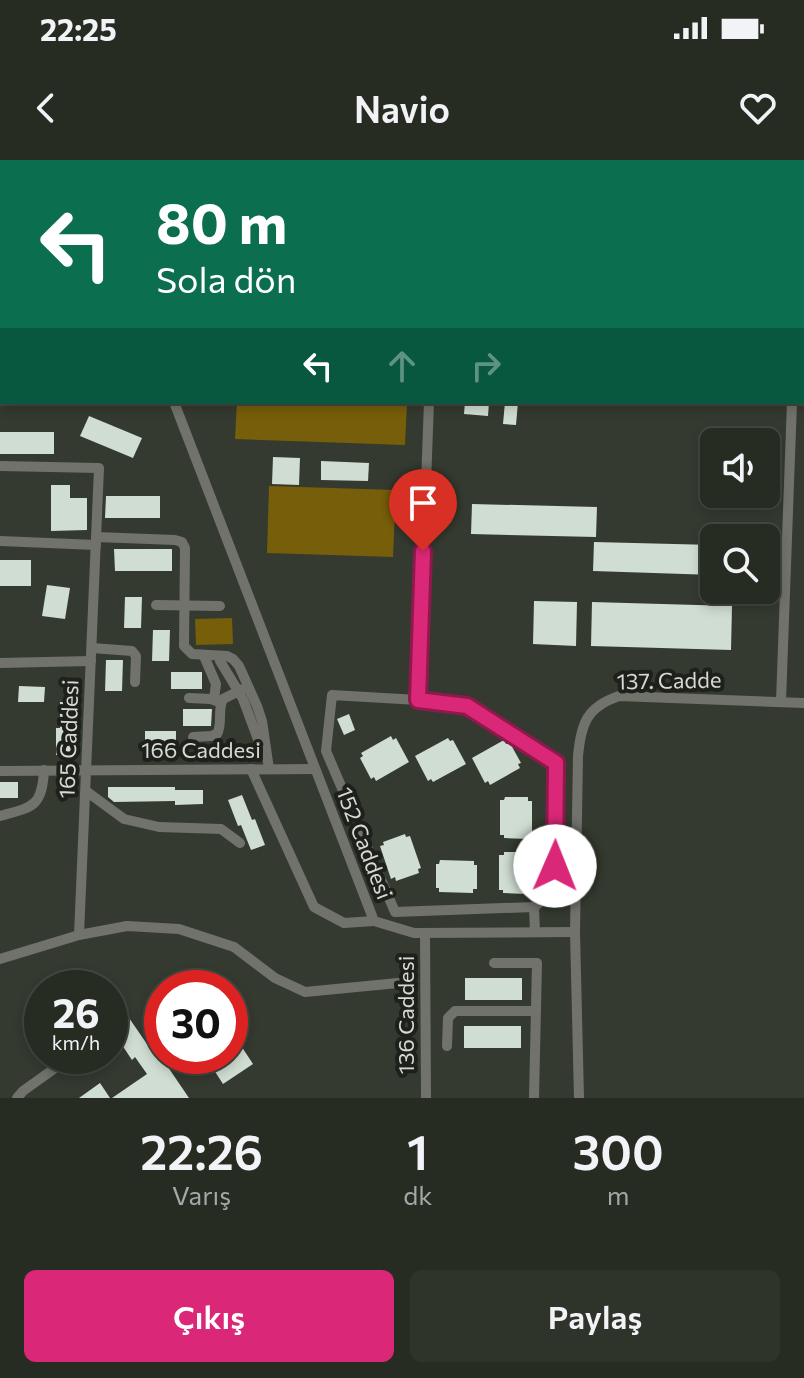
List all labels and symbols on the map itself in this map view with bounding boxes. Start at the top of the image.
pin [389,469,457,551]
street label: 137. Cadde [616,666,722,694]
street label: 165 Caddesi [52,679,84,799]
street label: 166 Caddesi [141,736,261,763]
street label: 152 Caddesi [331,783,399,903]
position arrow [513,824,597,908]
street label: 136 Caddesi [392,956,419,1074]
speed limit sign: 30 [144,970,248,1074]

